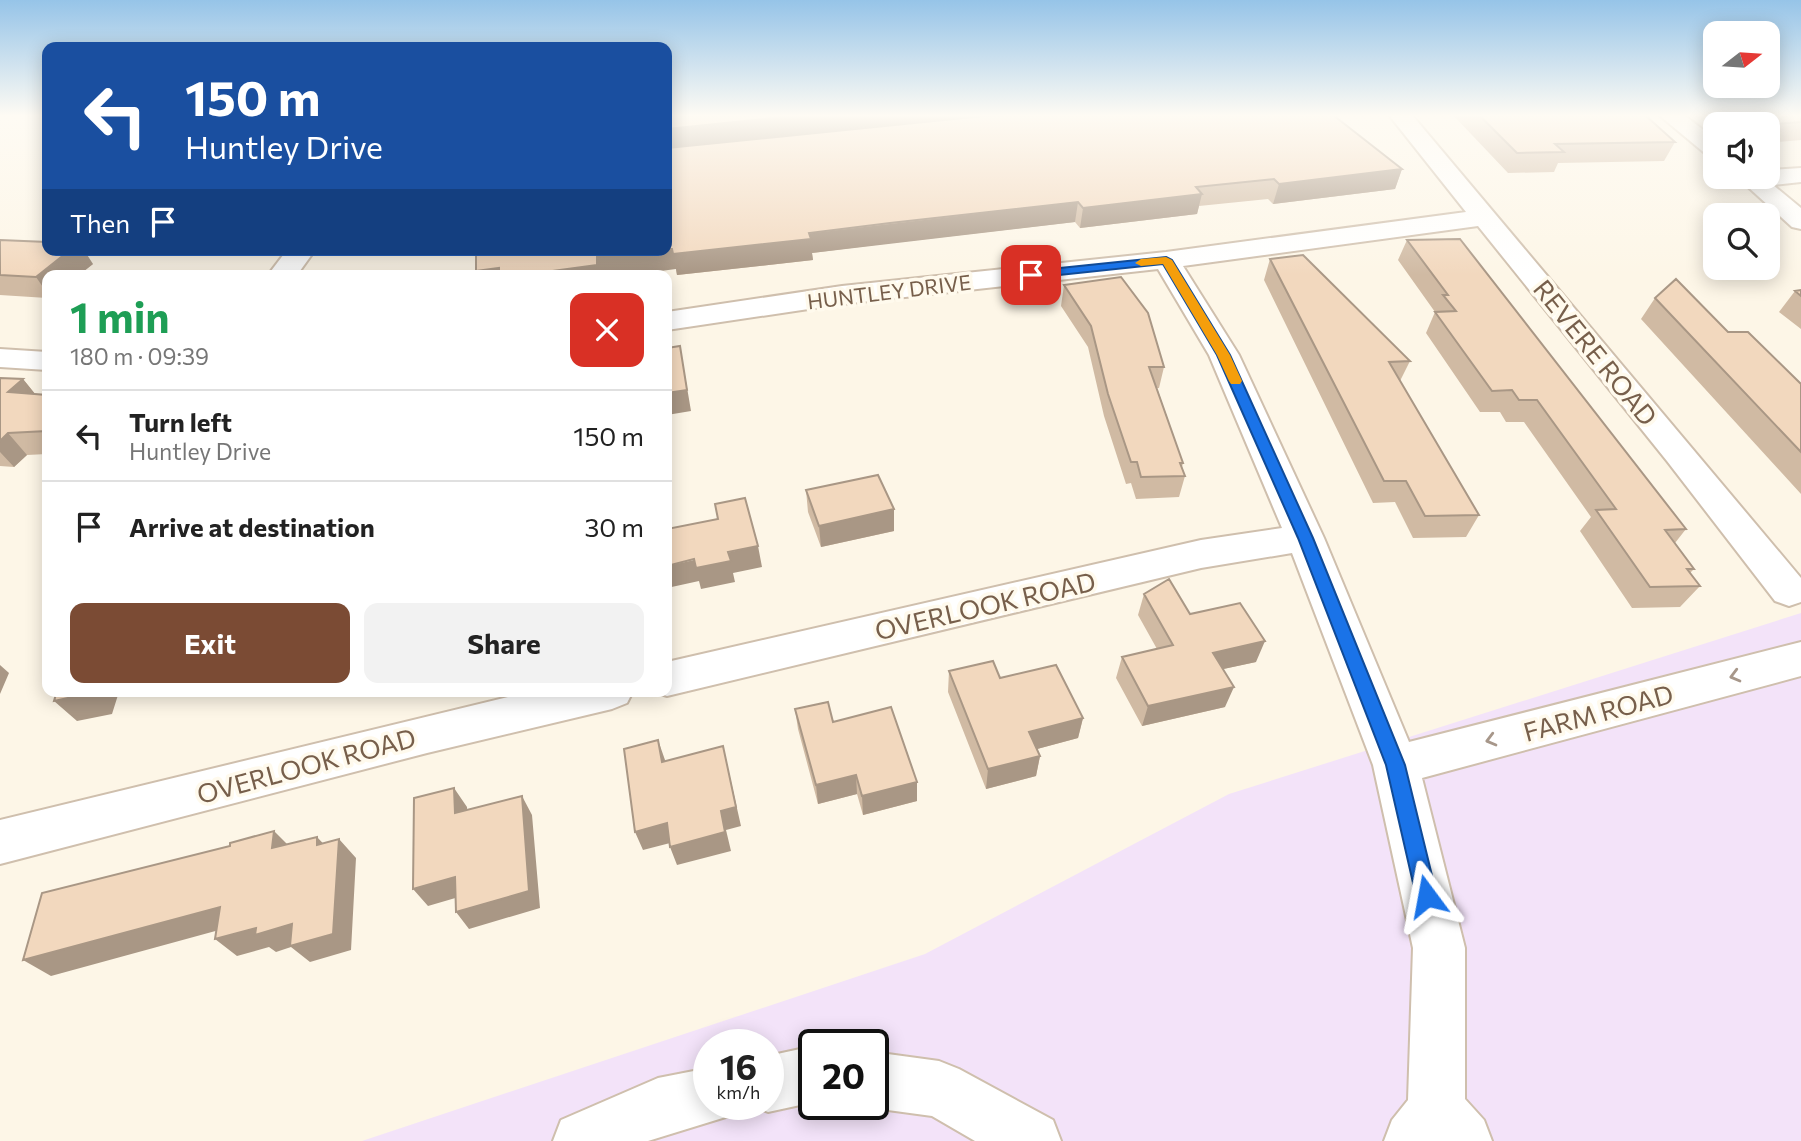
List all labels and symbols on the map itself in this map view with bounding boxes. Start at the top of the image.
north arrow [1703,21,1780,98]
pin [1001,245,1061,305]
street label: HUNTLEY DRIVE [806,269,972,313]
street label: REVERE ROAD [1528,273,1664,431]
street label: OVERLOOK ROAD [872,565,1098,645]
one-way arrow [1729,668,1741,683]
street label: FARM ROAD [1520,677,1676,747]
street label: OVERLOOK ROAD [193,721,419,809]
one-way arrow [1485,732,1497,746]
position arrow [1390,859,1464,933]
speed limit sign: 20 [798,1029,889,1120]

